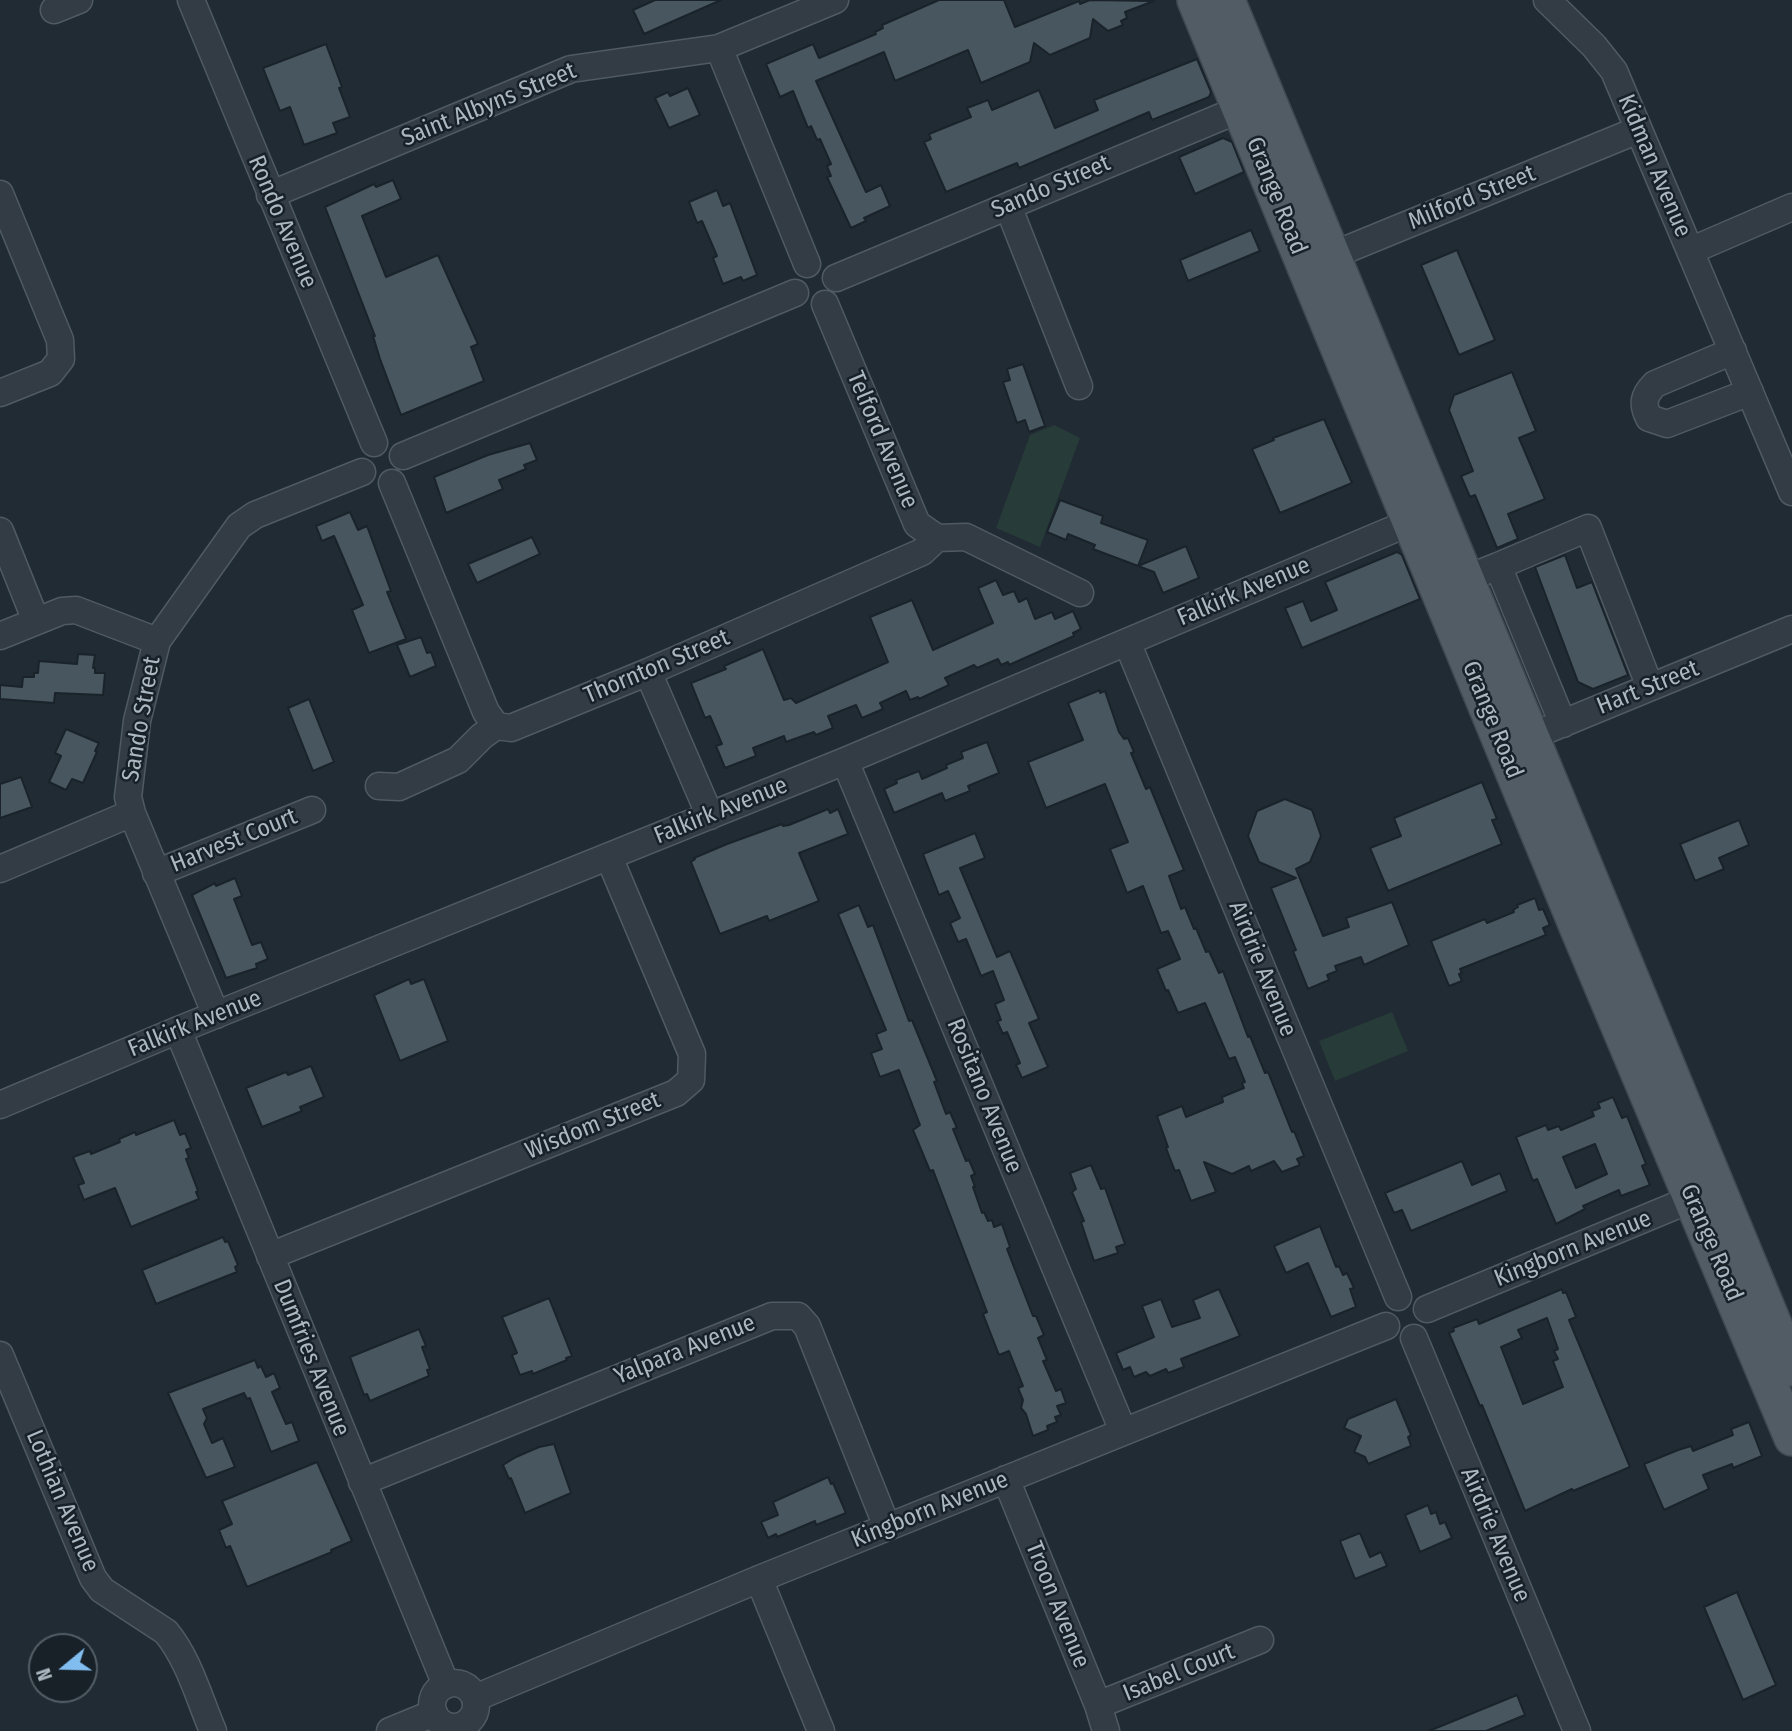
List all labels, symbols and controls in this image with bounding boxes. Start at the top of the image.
street label: Saint Albyns Street [398,57,580,153]
street label: Kidman Avenue [1611,90,1697,242]
street label: Grange Road [1239,133,1313,259]
street label: Sando Street [987,149,1115,225]
street label: Rondo Avenue [241,151,323,293]
street label: Milford Street [1404,159,1540,237]
street label: Telford Avenue [840,367,924,513]
street label: Falkirk Avenue [1173,551,1315,633]
street label: Thornton Street [580,623,734,711]
street label: Sando Street [117,654,167,784]
street label: Hart Street [1593,655,1703,721]
street label: Grange Road [1455,657,1529,783]
street label: Falkirk Avenue [650,771,792,851]
street label: Harvest Court [166,803,302,879]
street label: Airdrie Avenue [1222,897,1302,1041]
street label: Falkirk Avenue [124,984,266,1064]
street label: Rositano Avenue [940,1015,1028,1177]
street label: Wisdom Street [521,1086,665,1166]
street label: Grange Road [1674,1180,1748,1306]
street label: Kingborn Avenue [1490,1204,1656,1294]
street label: Dumfries Avenue [266,1275,356,1441]
street label: Yalpara Avenue [610,1309,760,1391]
street label: Lothian Avenue [19,1426,105,1576]
street label: Airdrie Avenue [1454,1463,1536,1607]
street label: Kingborn Avenue [847,1465,1013,1555]
street label: Troon Avenue [1019,1538,1095,1672]
north arrow [28,1633,98,1703]
street label: Isabel Court [1119,1638,1239,1708]
text: N [32,1665,57,1683]

